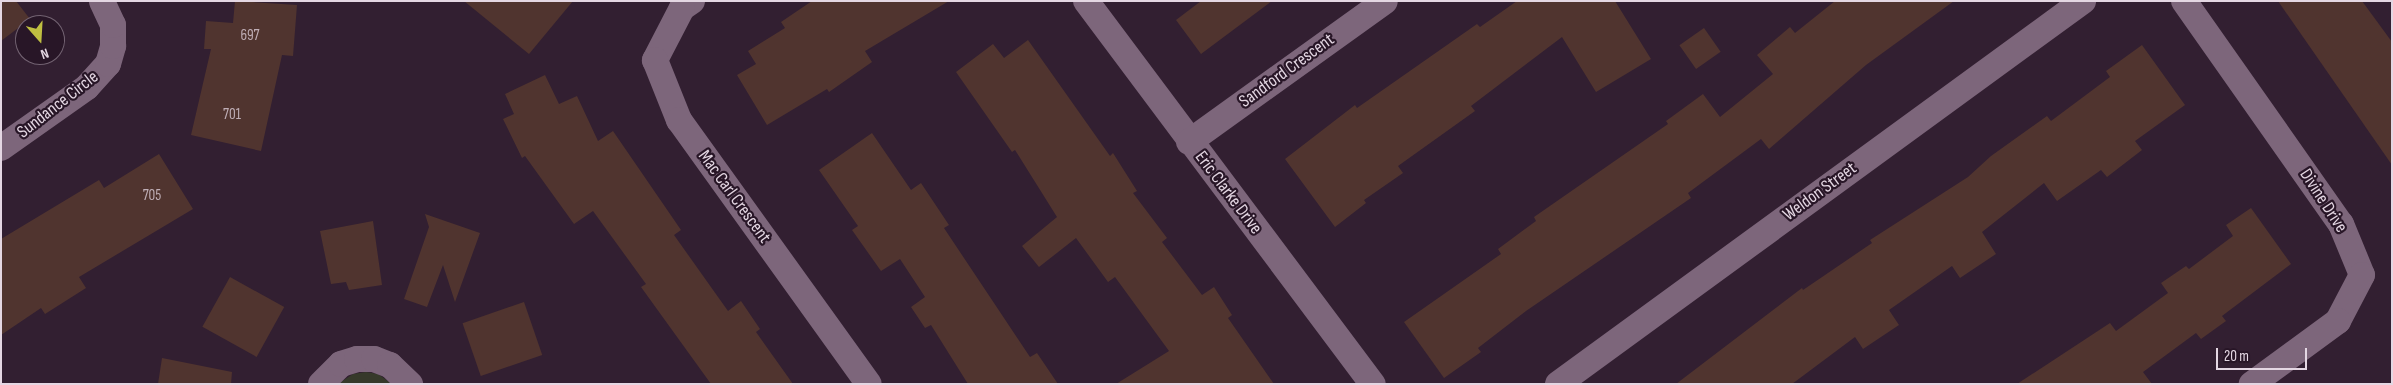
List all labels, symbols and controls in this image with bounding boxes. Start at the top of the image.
north arrow [15,15,65,65]
house number: 697 [240,27,260,45]
street label: Sandford Crescent [1235,29,1339,113]
text: N [38,44,51,63]
street label: Sundance Circle [13,67,103,143]
house number: 701 [223,106,241,124]
street label: Mac Carl Crescent [693,146,775,248]
street label: Eric Clarke Drive [1190,147,1266,239]
street label: Weldon Street [1779,158,1861,226]
street label: Divine Drive [2294,165,2352,237]
house number: 705 [143,187,161,205]
scale bar [2218,338,2309,370]
text: 20 m [2224,347,2249,366]

